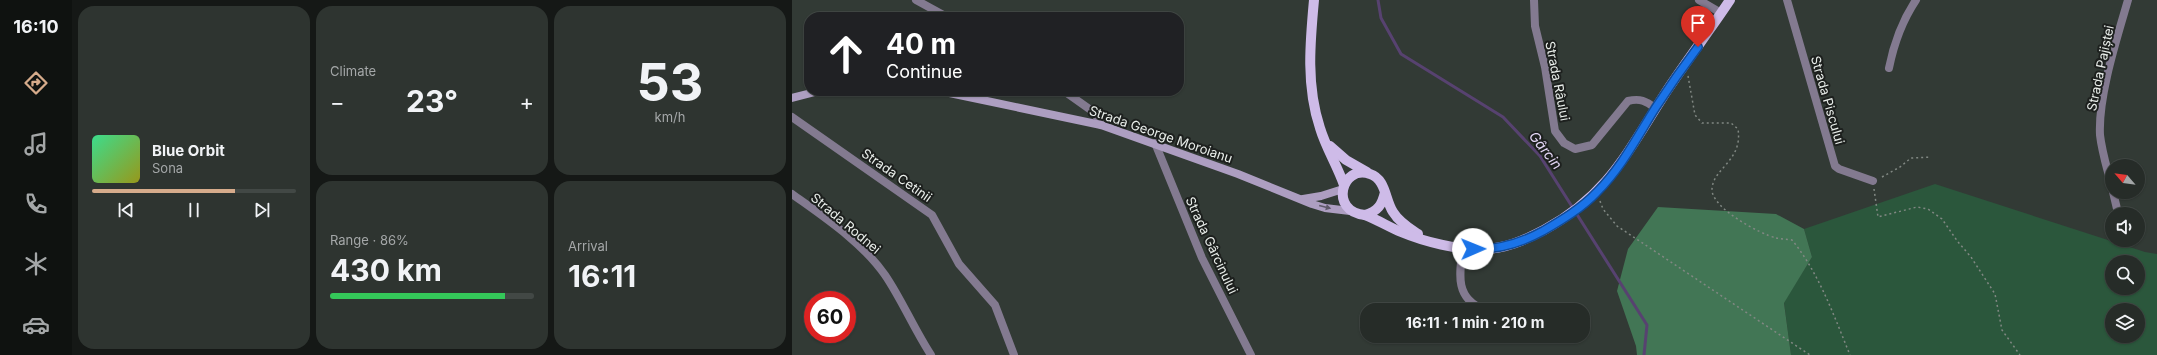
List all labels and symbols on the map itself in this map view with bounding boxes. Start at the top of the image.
pin [1681,6,1715,47]
street label: Strada Pajiștei [2083,24,2117,112]
street label: Strada Râului [1542,40,1574,122]
street label: Strada Piscului [1808,54,1848,146]
street label: Strada George Moroianu [1087,102,1235,166]
water label: Gârcin [1526,128,1566,172]
street label: Strada Cetinii [859,145,935,205]
north arrow [2105,159,2145,199]
street label: Strada Rodnei [808,189,884,257]
street label: Strada Gârcinului [1182,194,1242,296]
one-way arrow [1318,205,1331,211]
position arrow [1452,228,1494,270]
speed limit sign: 60 [804,291,856,343]

